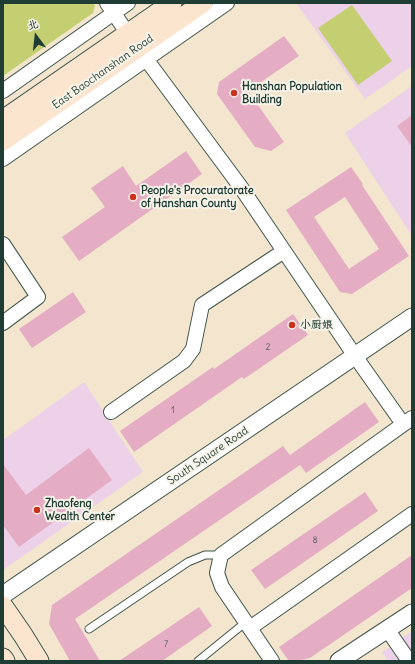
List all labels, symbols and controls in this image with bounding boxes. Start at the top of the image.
north arrow [16,16,56,56]
text: 北 [26,16,40,33]
street label: East Baochanshan Road [50,32,156,112]
place label: Hanshan Population Building [242,80,342,106]
marker: Hanshan Population Building [229,88,239,98]
place label: People's Procuratorate of Hanshan County [141,184,254,210]
marker: People's Procuratorate of Hanshan County [128,192,138,202]
place label: 小厨娘 [300,318,333,332]
marker: 小厨娘 [287,320,297,330]
house number: 2 [266,342,270,352]
house number: 1 [171,405,175,415]
street label: South Square Road [165,424,251,488]
place label: Zhaofeng Wealth Center [45,497,115,523]
marker: Zhaofeng Wealth Center [32,505,42,515]
house number: 8 [312,535,318,545]
house number: 7 [164,639,168,649]

